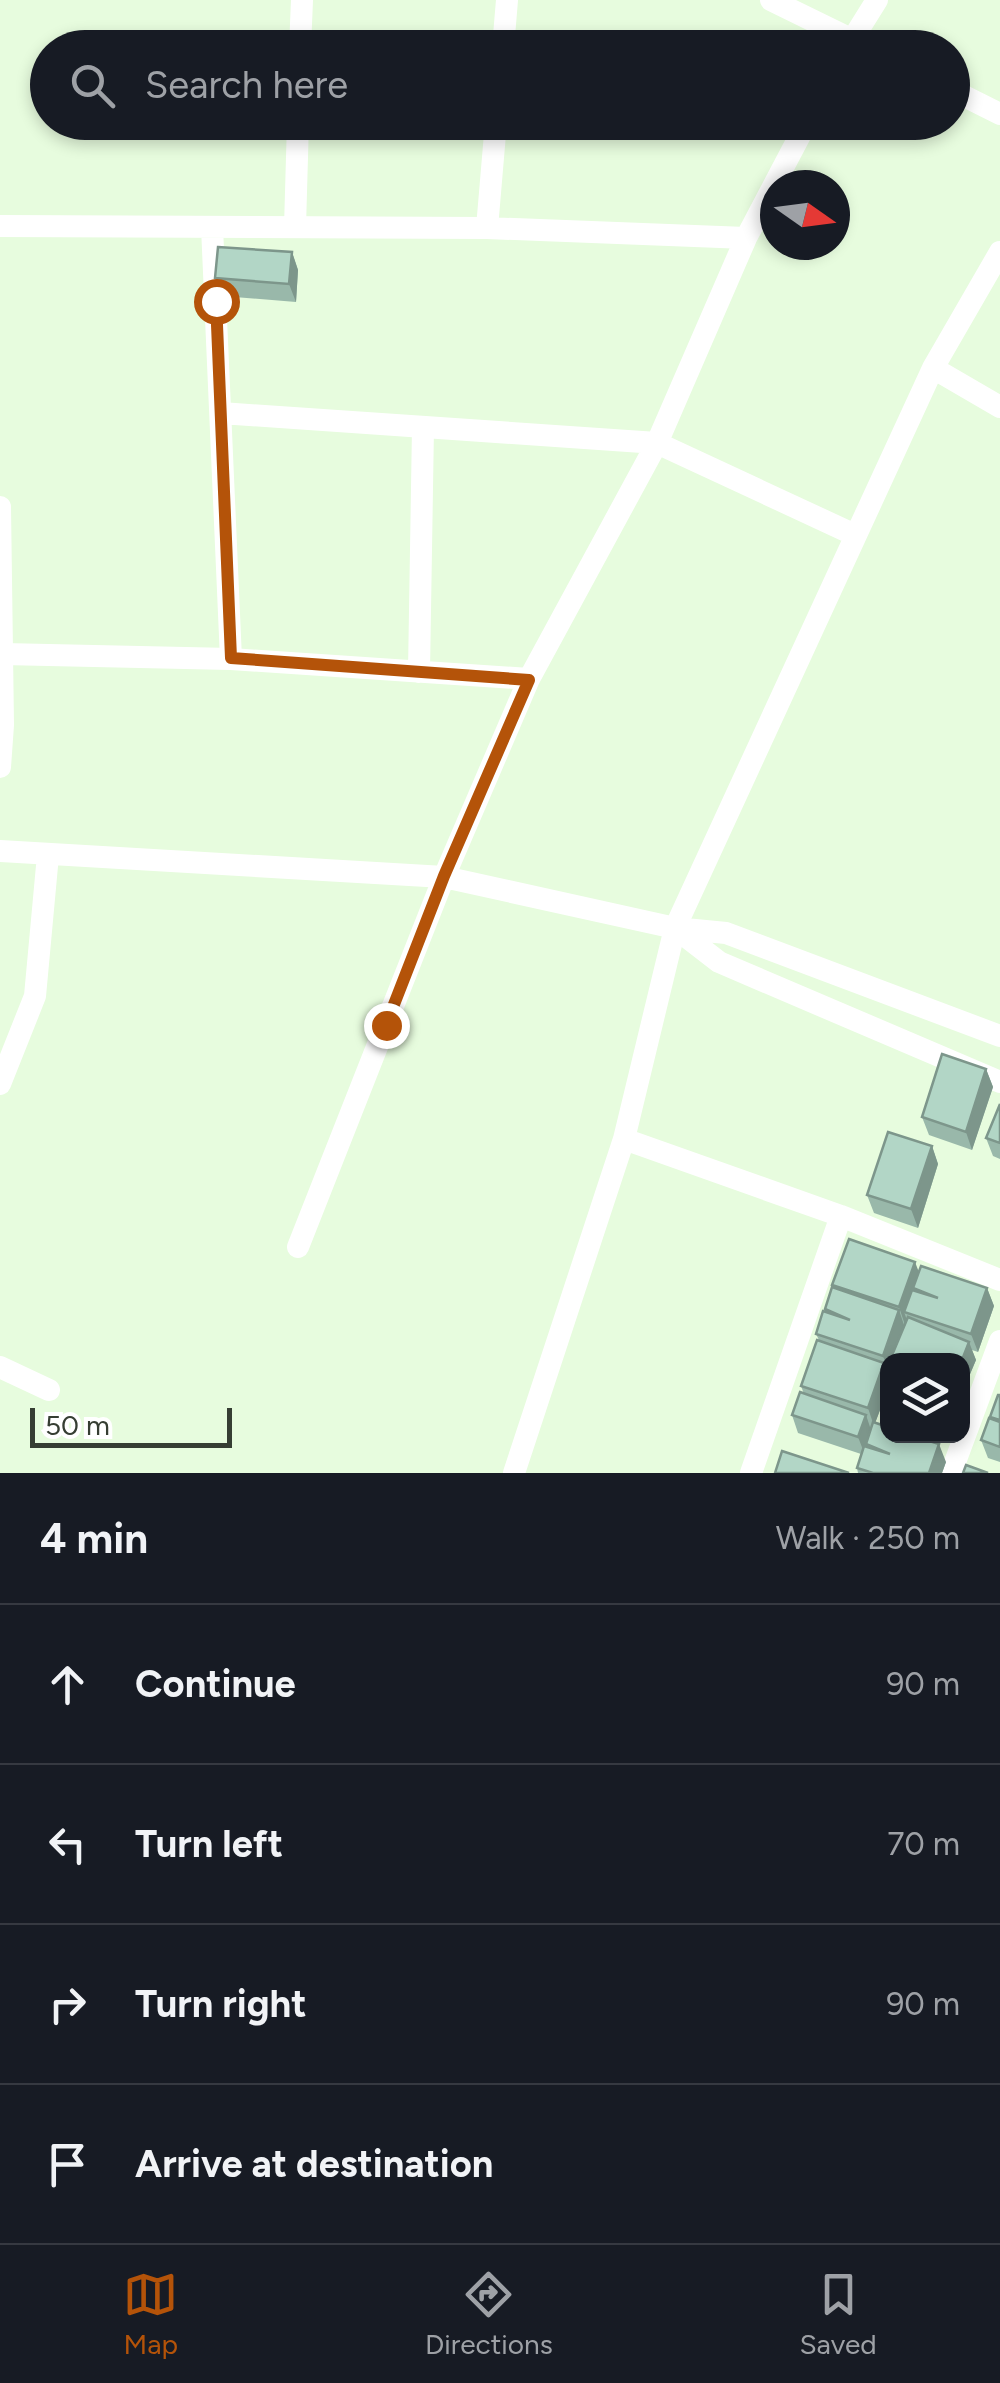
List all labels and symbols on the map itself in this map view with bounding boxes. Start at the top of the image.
north arrow [760,170,850,260]
route start [194,279,240,325]
route end [364,1003,410,1049]
scale bar [30,1403,232,1448]

